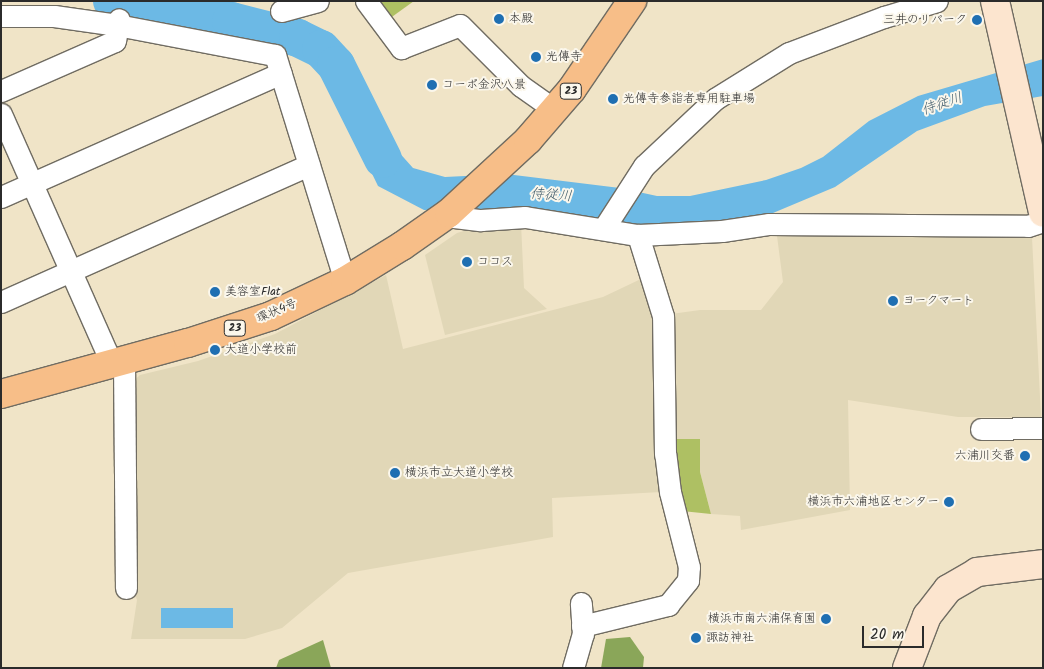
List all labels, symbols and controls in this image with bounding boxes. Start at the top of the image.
place label: 本殿 [509,12,533,26]
marker: 本殿 [493,13,505,25]
place label: 三井のリパーク [883,13,967,27]
marker: 三井のリパーク [971,14,983,26]
place label: 光傳寺 [546,50,582,64]
marker: 光傳寺 [530,51,542,63]
place label: コーポ金沢八景 [442,78,526,92]
marker: コーポ金沢八景 [426,79,438,91]
road number: 23 [560,82,582,100]
water label: 侍従川 [919,89,965,119]
place label: 光傳寺参詣者専用駐車場 [623,92,755,106]
marker: 光傳寺参詣者専用駐車場 [607,93,619,105]
water label: 侍従川 [529,185,573,205]
place label: ココス [477,255,513,269]
marker: ココス [461,256,473,268]
place label: 美容室Flat [225,285,280,299]
marker: 美容室Flat [209,286,221,298]
place label: ヨークマート [903,294,974,308]
marker: ヨークマート [887,295,899,307]
street label: 環状4号 [255,296,299,326]
road number: 23 [224,319,246,336]
place label: 大道小学校前 [225,343,297,357]
marker: 大道小学校前 [209,344,221,356]
place label: 六浦川交番 [955,449,1015,463]
marker: 六浦川交番 [1019,450,1031,462]
place label: 横浜市立大道小学校 [405,466,513,480]
marker: 横浜市立大道小学校 [389,467,401,479]
place label: 横浜市六浦地区センター [807,495,939,509]
marker: 横浜市六浦地区センター [943,496,955,508]
place label: 横浜市南六浦保育園 [708,612,816,626]
marker: 横浜市南六浦保育園 [820,613,832,625]
scale bar [864,616,926,648]
text: 20 m [870,623,904,647]
place label: 諏訪神社 [706,631,754,645]
marker: 諏訪神社 [690,632,702,644]

